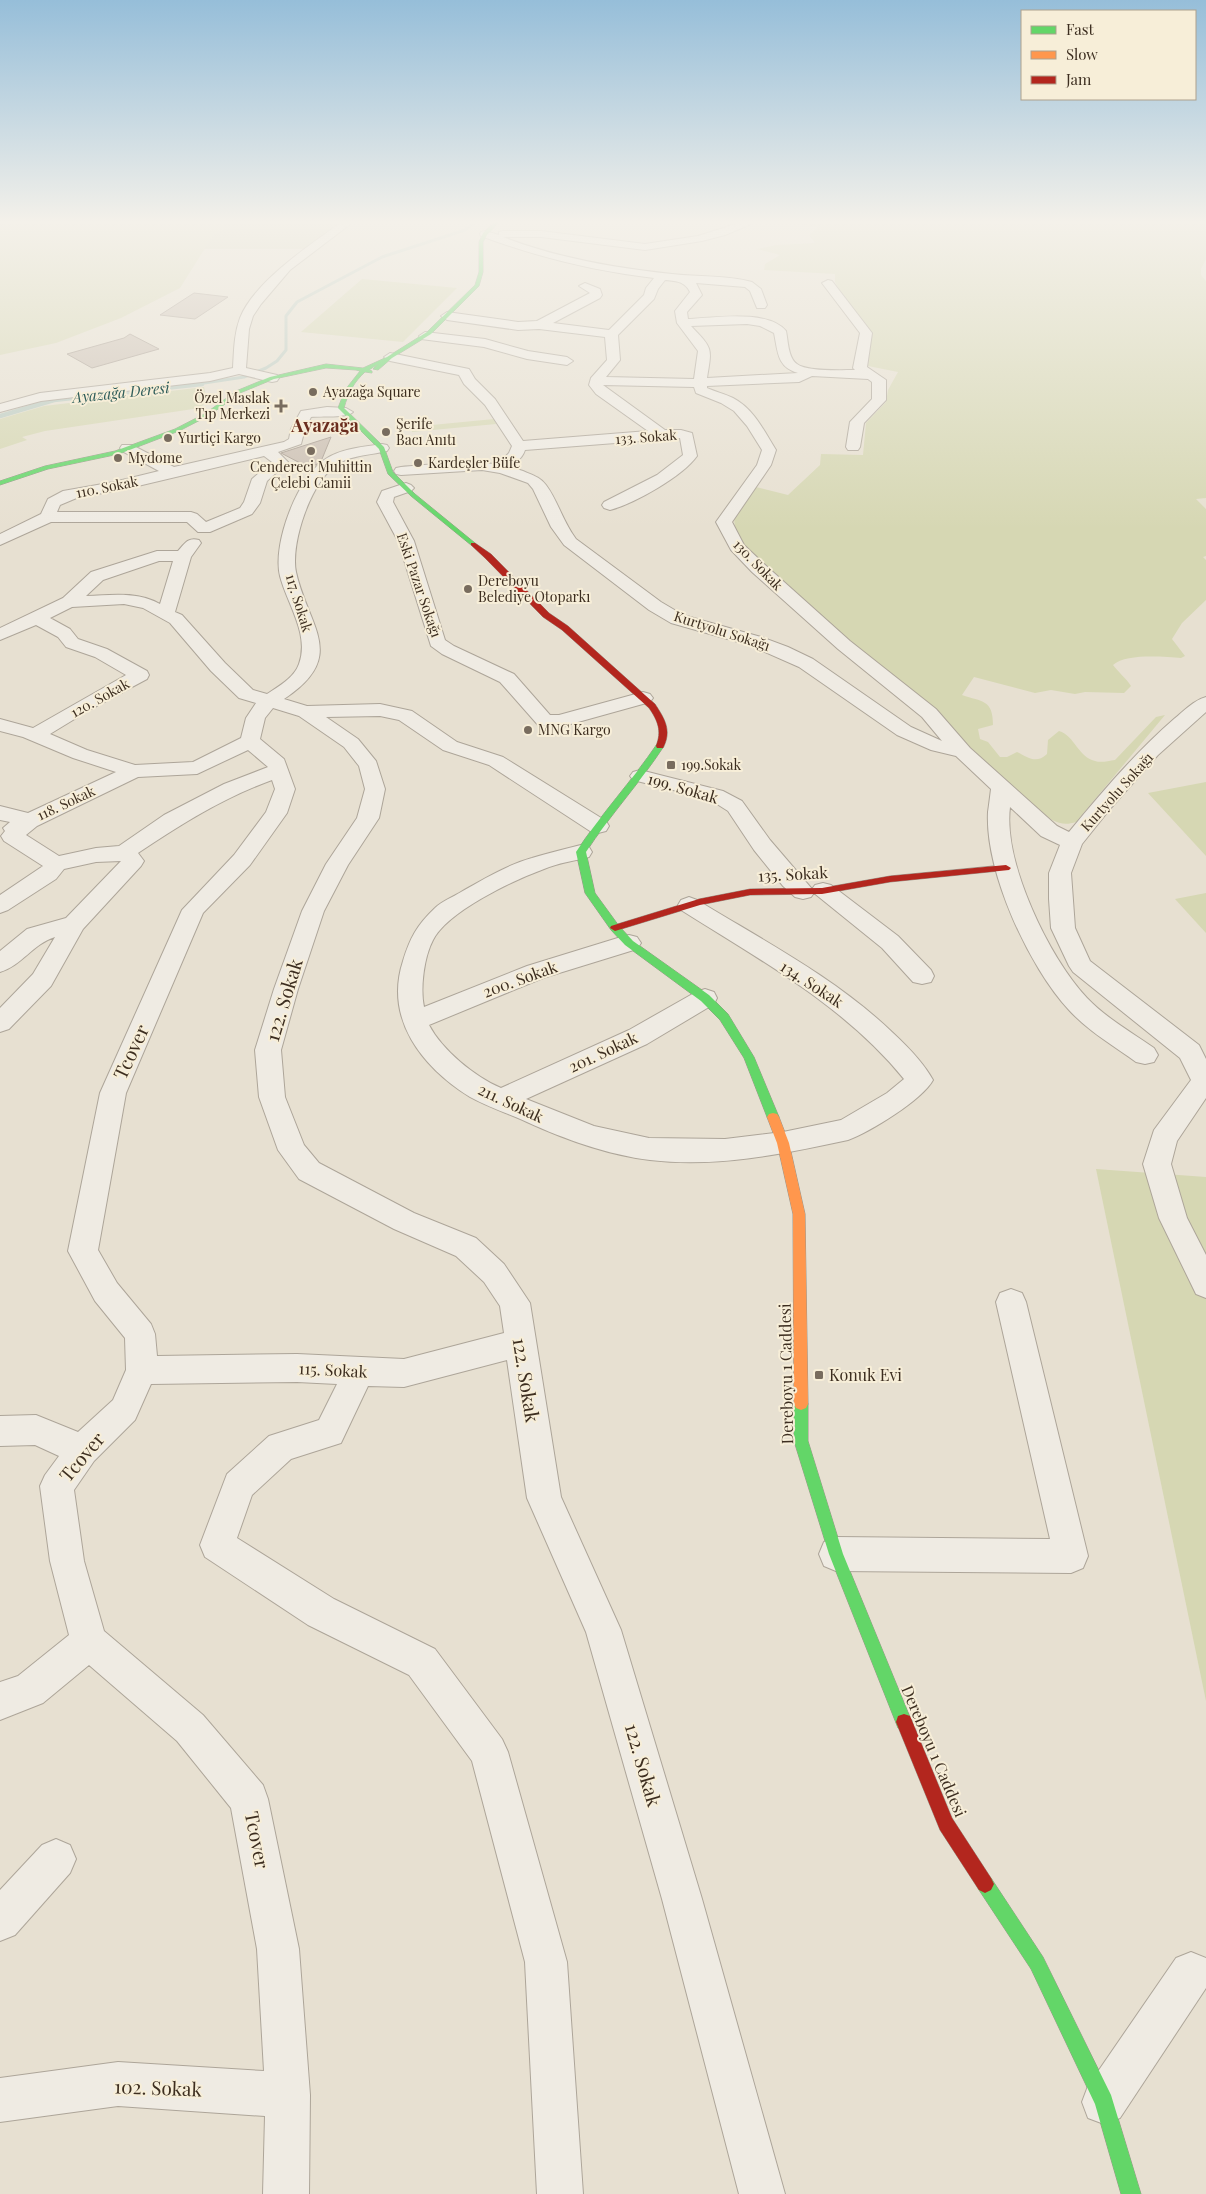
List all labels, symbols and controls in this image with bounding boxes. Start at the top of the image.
legend [1021,10,1196,100]
text: Fast [1066,19,1095,39]
text: Slow [1066,44,1098,64]
text: Jam [1065,69,1092,89]
water label: Ayazağa Deresi [69,377,171,407]
place label: Ayazağa Square [322,382,421,401]
marker: Ayazağa Square [307,386,319,398]
place label: Özel Maslak Tıp Merkezi [194,388,270,423]
marker: Özel Maslak Tıp Merkezi [274,399,288,413]
district label: Ayazağa [290,413,359,437]
place label: Şerife Bacı Anıtı [396,414,456,449]
street label: 133. Sokak [614,425,678,448]
marker: Şerife Bacı Anıtı [380,426,392,438]
place label: Yurtiçi Kargo [177,428,261,447]
marker: Yurtiçi Kargo [162,432,174,444]
marker: Cendereci Muhittin Çelebi Camii [305,445,317,457]
place label: Mydome [128,448,182,467]
marker: Mydome [112,452,124,464]
place label: Kardeşler Büfe [428,453,520,472]
place label: Cendereci Muhittin Çelebi Camii [250,457,373,492]
marker: Kardeşler Büfe [412,457,424,469]
street label: 110. Sokak [74,471,140,502]
street label: Eski Pazar Sokağı [393,530,446,640]
street label: 130. Sokak [729,535,788,594]
street label: 117. Sokak [282,571,317,635]
place label: Dereboyu Belediye Otoparkı [478,571,590,606]
marker: Dereboyu Belediye Otoparkı [462,583,474,595]
street label: Kurtyolu Sokağı [672,606,773,655]
street label: 120. Sokak [67,673,133,722]
place label: MNG Kargo [538,720,611,739]
marker: MNG Kargo [522,724,534,736]
street label: Kurtyolu Sokağı [1076,748,1157,835]
place label: 199.Sokak [681,755,742,774]
marker: 199.Sokak [665,759,677,771]
street label: 199. Sokak [645,767,721,808]
street label: 118. Sokak [34,781,98,824]
street label: 135. Sokak [757,861,829,886]
street label: 122. Sokak [258,955,308,1044]
street label: 200. Sokak [480,955,560,1002]
street label: 134. Sokak [777,955,848,1012]
street label: Tcover [106,1019,154,1083]
street label: 201. Sokak [565,1026,641,1077]
street label: 211. Sokak [475,1078,548,1127]
street label: Dereboyu 1 Caddesi [774,1303,797,1445]
street label: 122. Sokak [507,1336,547,1425]
street label: 115. Sokak [298,1357,368,1382]
place label: Konuk Evi [829,1364,902,1385]
marker: Konuk Evi [813,1369,825,1381]
street label: Tcover [53,1425,110,1487]
street label: Dereboyu 1 Caddesi [897,1682,972,1820]
street label: 122. Sokak [620,1720,668,1810]
street label: Tcover [240,1809,276,1871]
street label: 102. Sokak [114,2072,203,2102]

